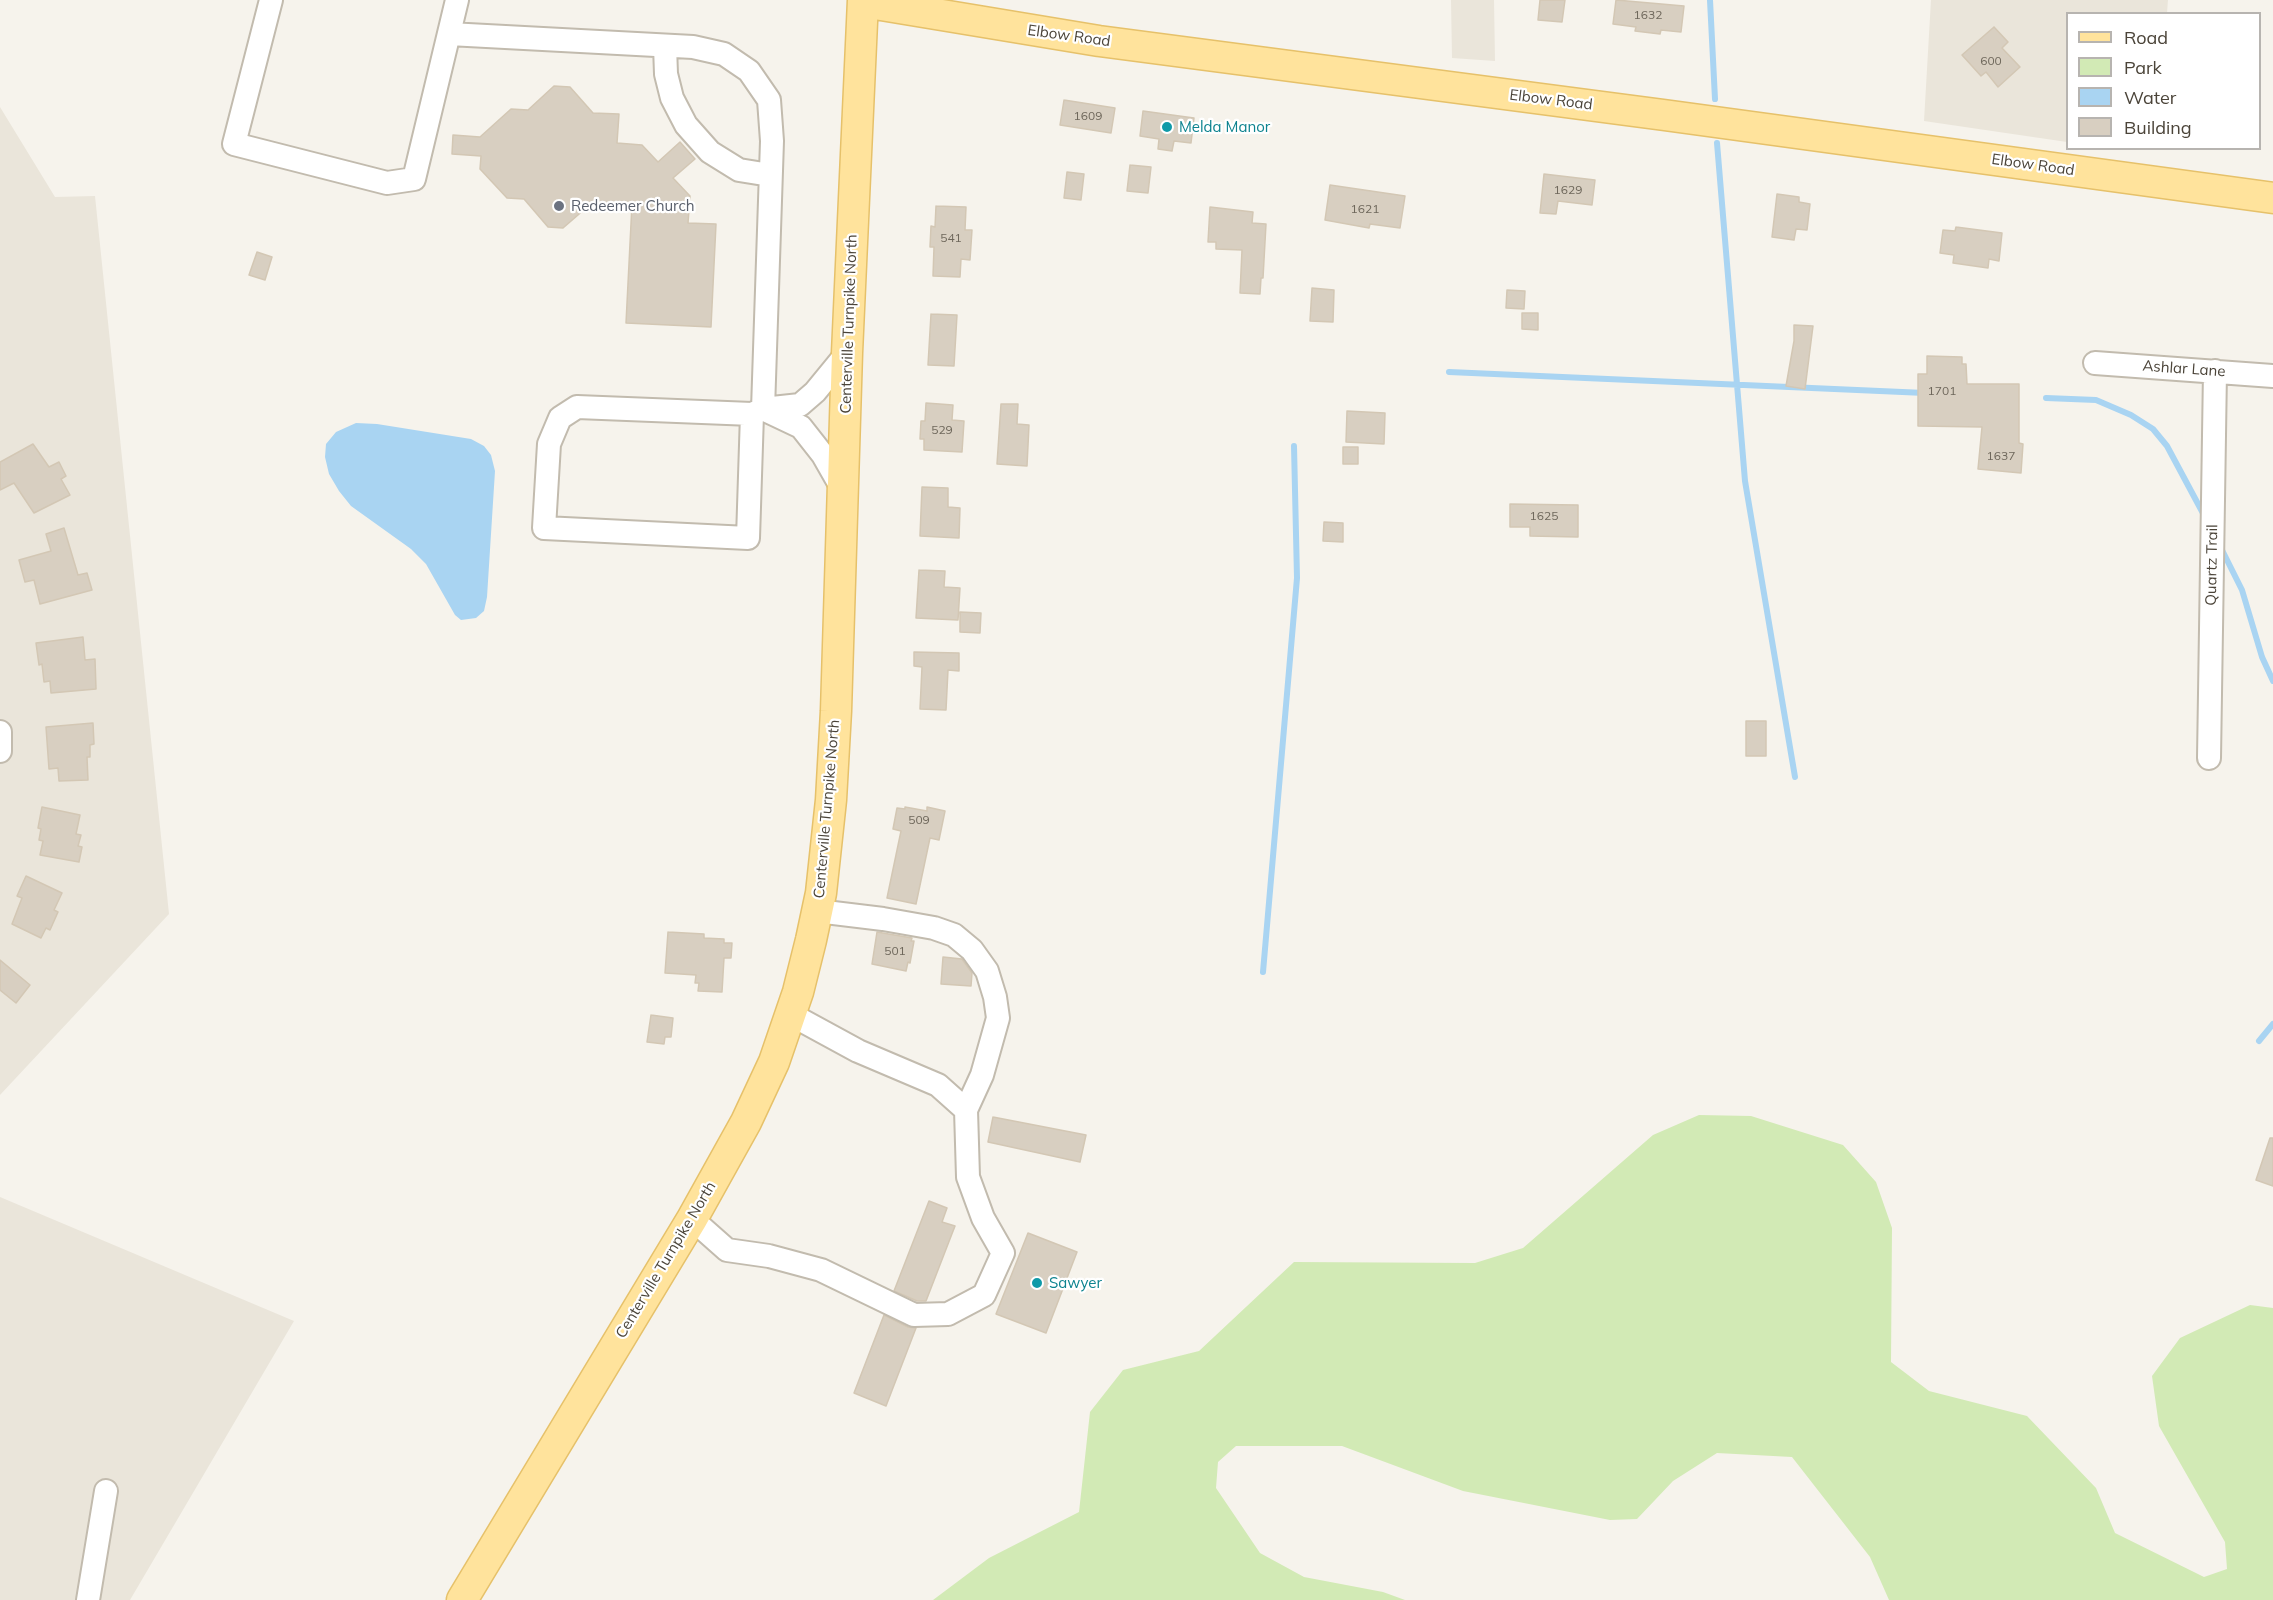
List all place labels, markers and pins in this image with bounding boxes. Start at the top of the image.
place label: Melda Manor [1179,118,1270,136]
marker: Melda Manor [1160,120,1174,134]
place label: Redeemer Church [571,197,695,215]
marker: Redeemer Church [552,199,566,213]
place label: Sawyer [1049,1274,1102,1292]
marker: Sawyer [1030,1276,1044,1290]

